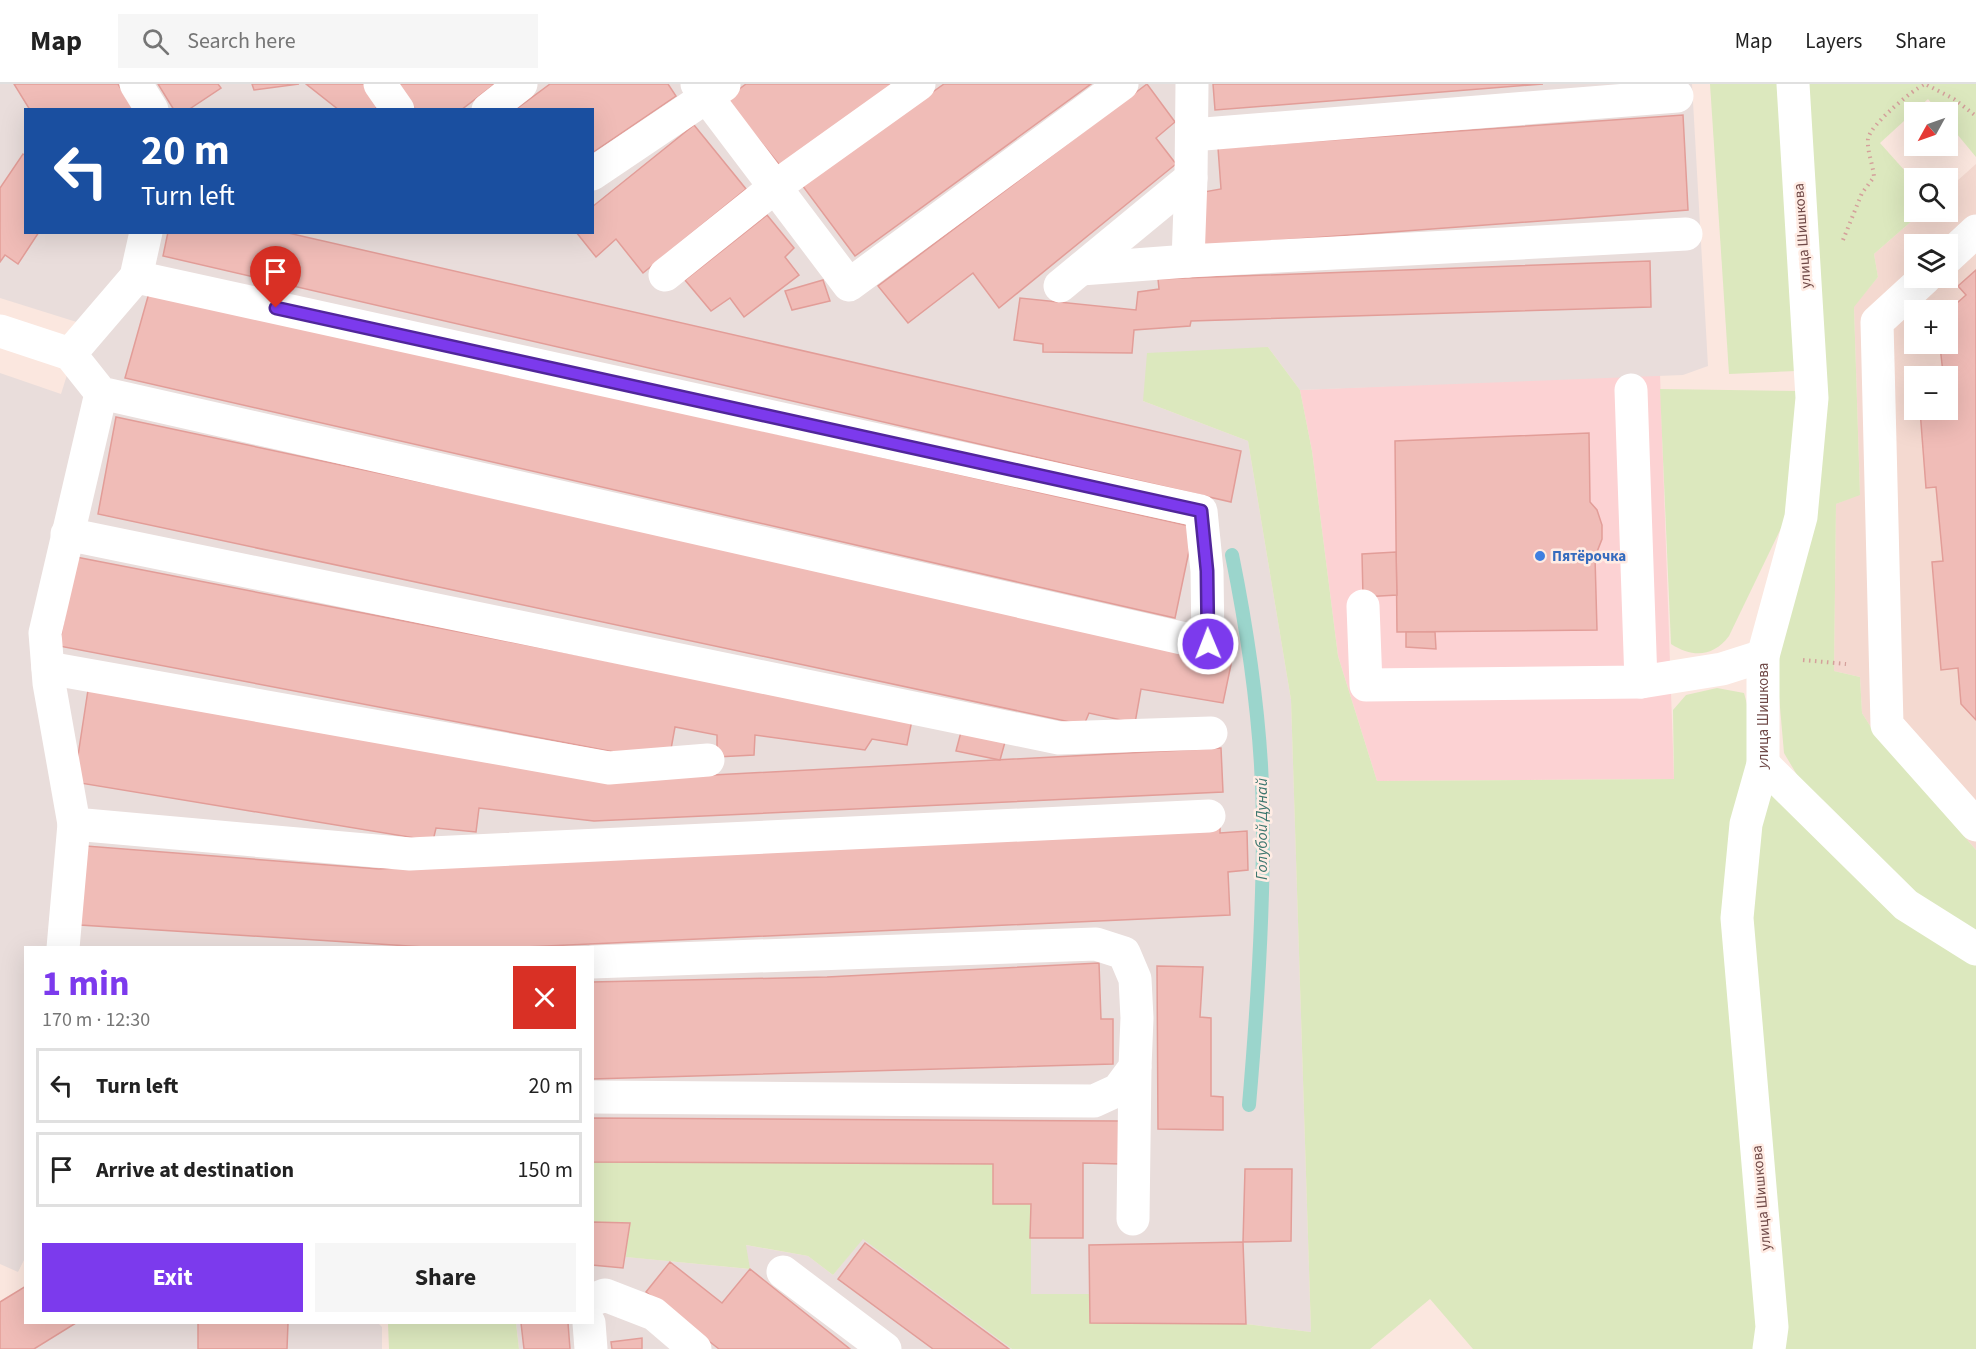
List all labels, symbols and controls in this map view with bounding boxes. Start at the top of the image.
search box [118,14,538,68]
text: Map [30,21,82,61]
icon: search [139,25,172,58]
text: Search here [187,25,296,57]
text: Map [1735,26,1772,56]
text: Layers [1805,26,1862,56]
text: Share [1895,26,1946,56]
north arrow [1904,102,1958,156]
map controls [1904,102,1958,420]
text: 20 m [141,121,230,181]
icon: left [42,132,120,210]
button: search [1904,168,1958,222]
text: Turn left [141,177,235,216]
street label: улица Шишкова [1788,183,1817,289]
button: layers [1904,234,1958,288]
pin [250,246,301,308]
icon: arrive [259,255,292,288]
button: + [1904,300,1958,354]
button: − [1904,366,1958,420]
place label: Пятёрочка [1552,546,1626,567]
marker: Пятёрочка [1533,549,1547,563]
position arrow [1176,612,1240,676]
street label: улица Шишкова [1752,663,1774,771]
water label: Голубой Дунай [1251,778,1273,880]
text: 1 min [42,958,130,1009]
button: close [513,966,576,1029]
text: 170 m · 12:30 [42,1006,150,1034]
icon: left [45,1069,78,1102]
text: Turn left [96,1070,178,1102]
text: 20 m [528,1070,573,1102]
street label: улица Шишкова [1746,1144,1777,1252]
icon: arrive [45,1153,78,1186]
text: Arrive at destination [96,1154,294,1186]
text: 150 m [518,1154,573,1186]
button: Exit [42,1243,303,1312]
button: Share [315,1243,576,1312]

